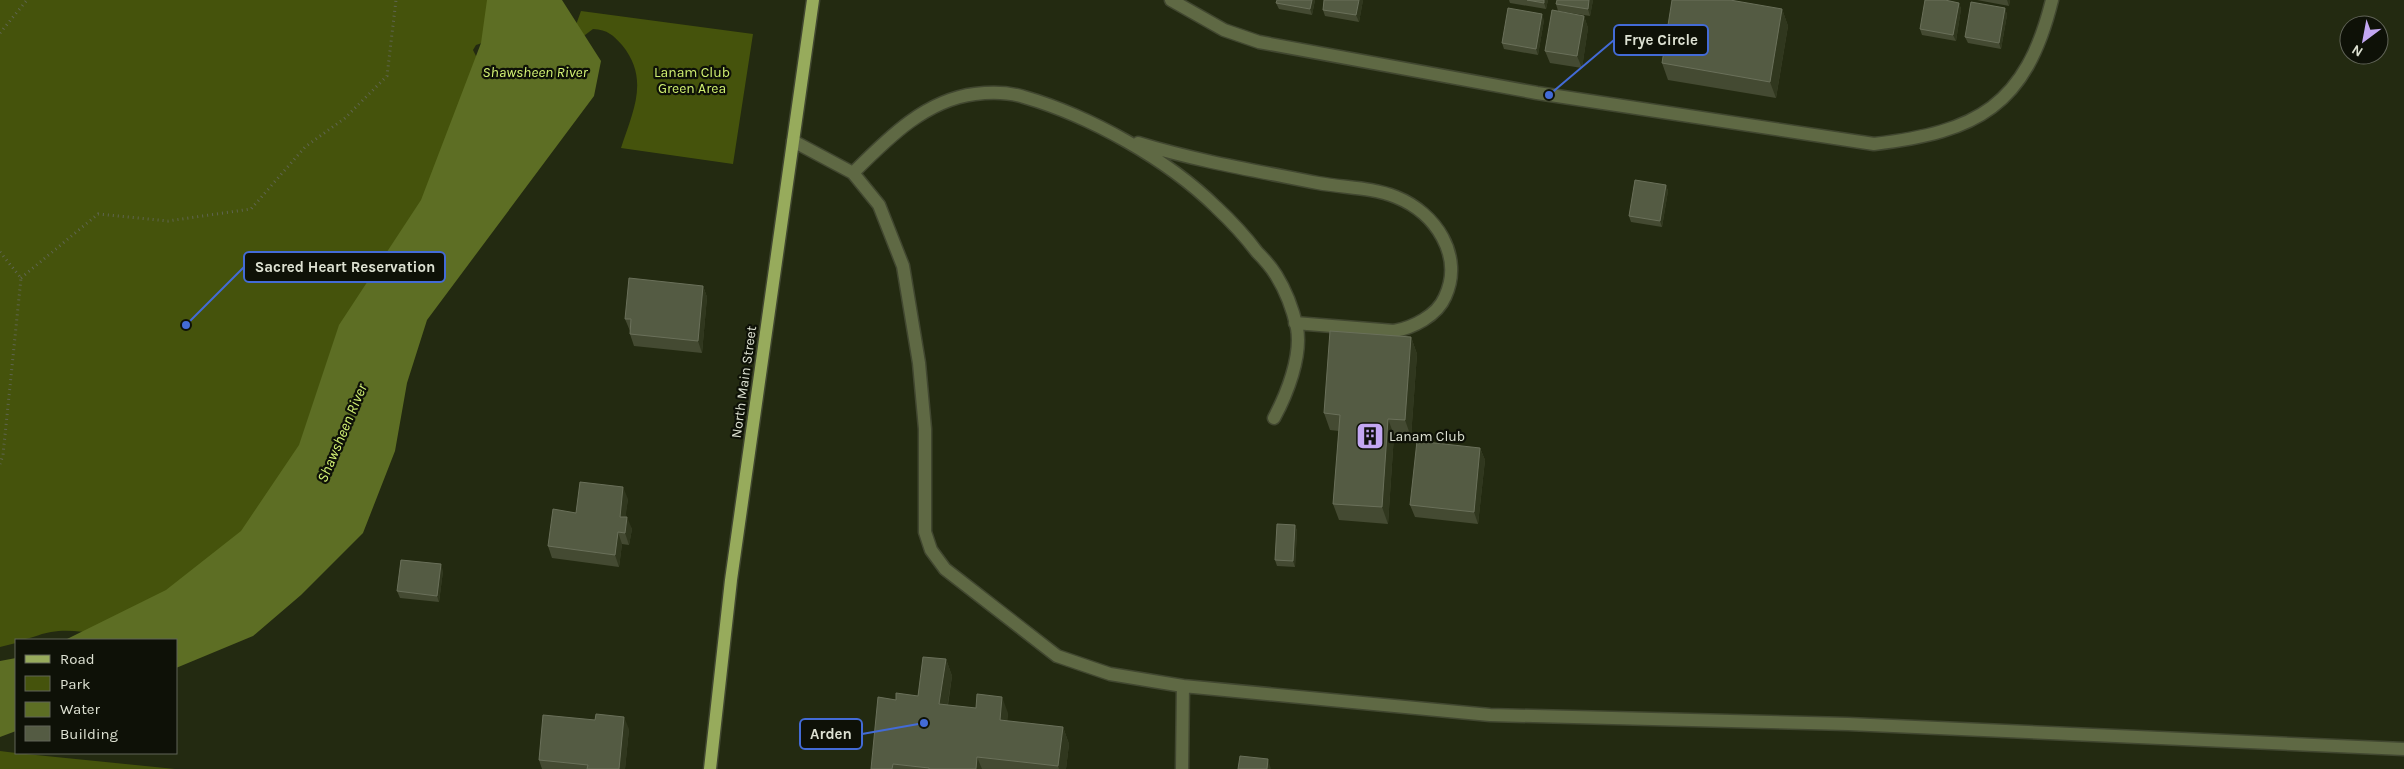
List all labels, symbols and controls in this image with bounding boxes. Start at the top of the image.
north arrow [2339,15,2389,65]
callout: Frye Circle [1614,25,1708,55]
text: Frye Circle [1624,31,1698,49]
text: N [2349,41,2366,60]
water label: Shawsheen River [482,63,589,81]
park label: Lanam Club Green Area [654,64,730,97]
callout: Sacred Heart Reservation [244,252,445,282]
text: Sacred Heart Reservation [255,258,435,276]
street label: North Main Street [728,325,760,439]
water label: Shawsheen River [313,380,371,485]
building icon: Lanam Club [1355,421,1385,451]
place label: Lanam Club [1389,428,1465,445]
legend [15,639,178,754]
text: Road [60,650,95,668]
text: Park [60,675,90,693]
text: Water [60,700,101,718]
callout: Arden [800,719,862,749]
text: Building [60,725,118,743]
text: Arden [810,725,852,743]

